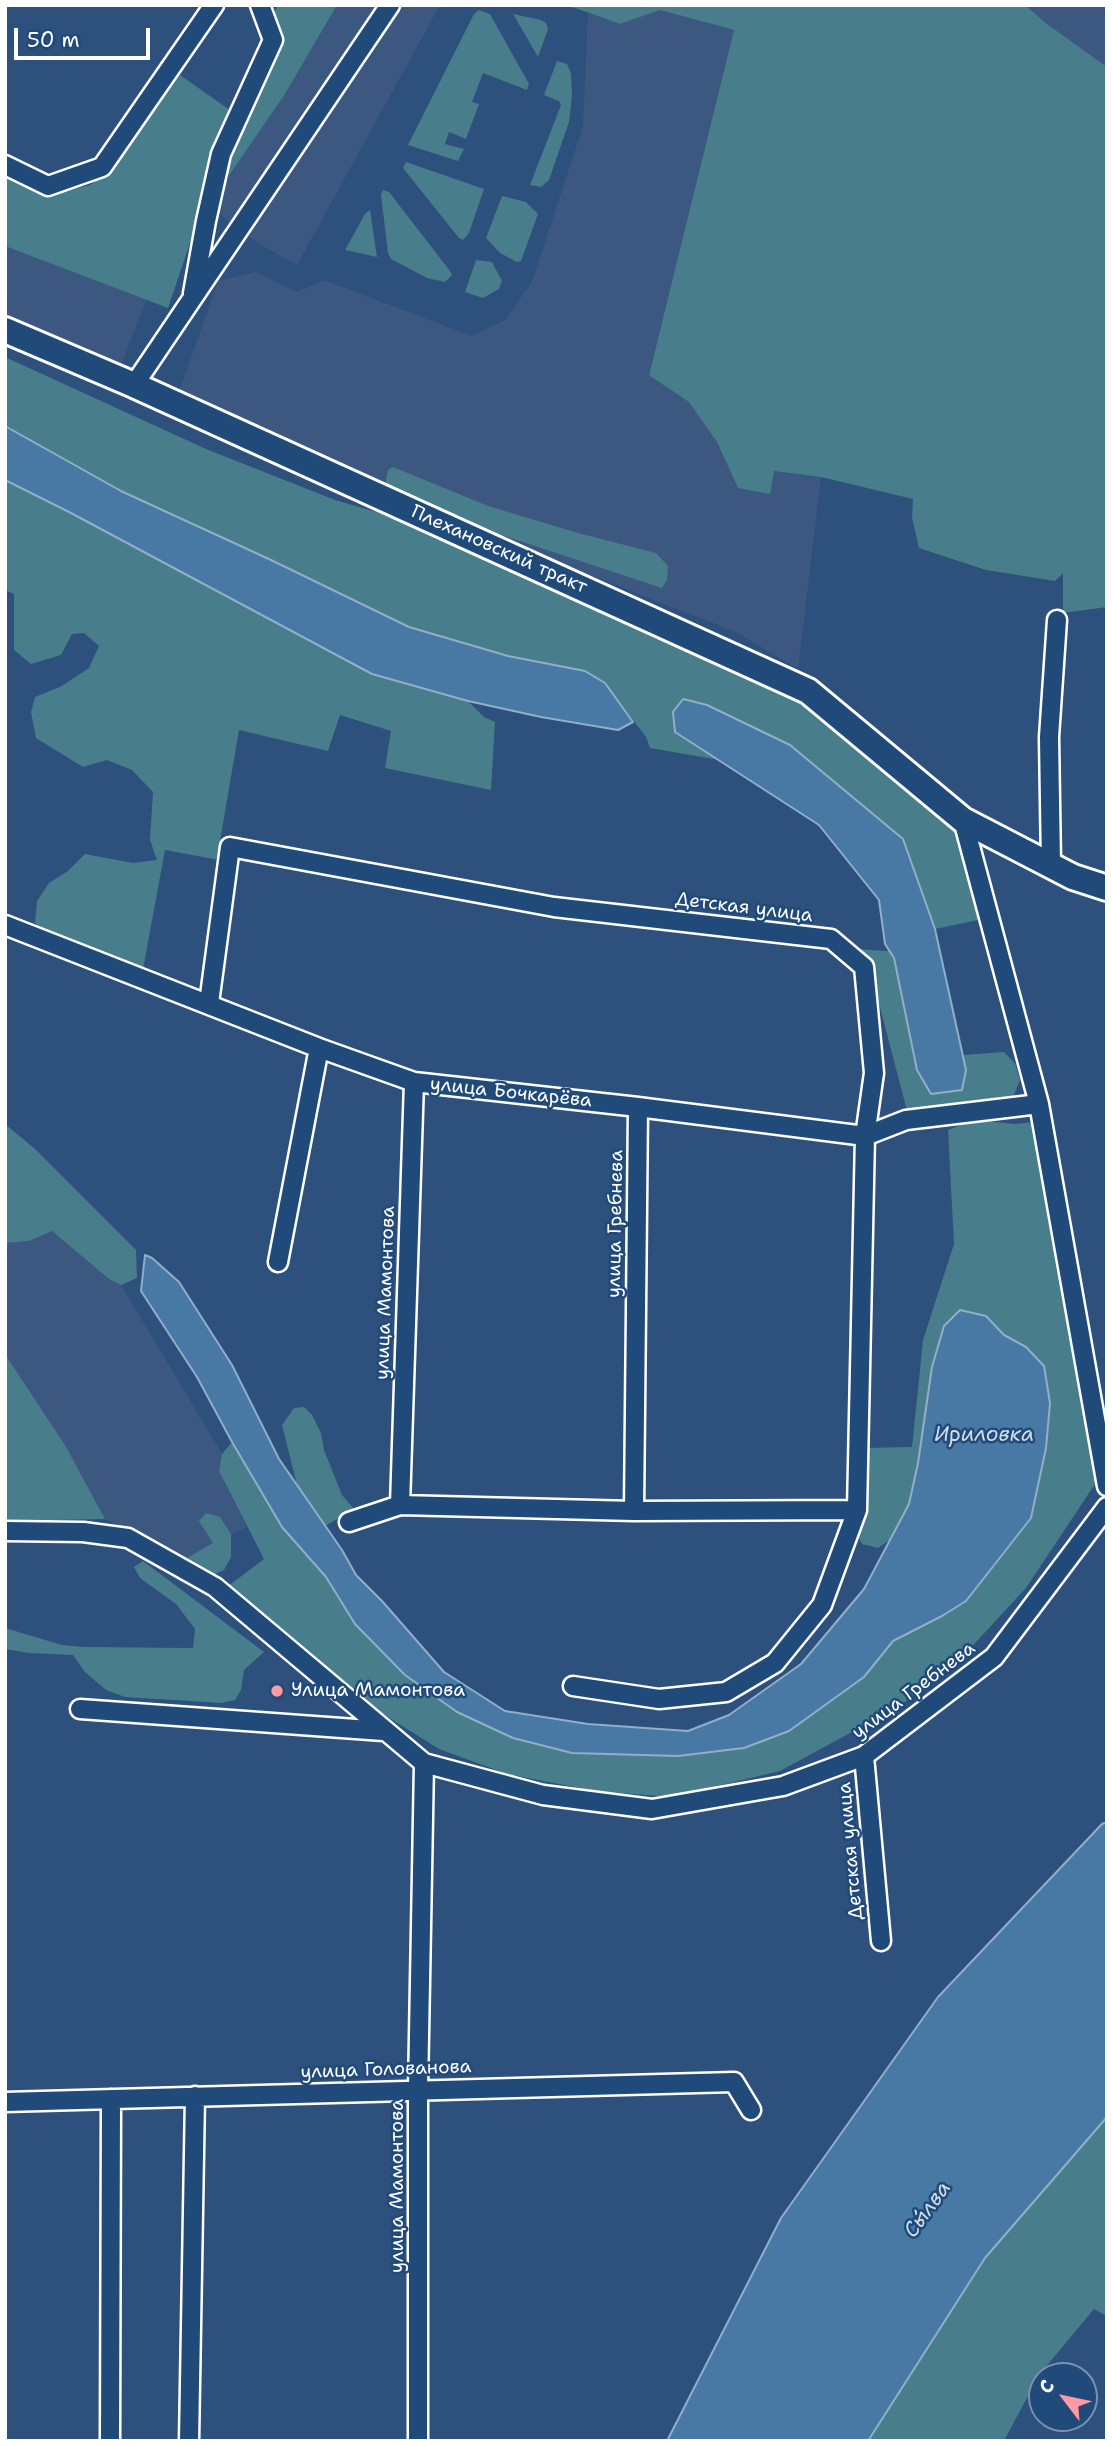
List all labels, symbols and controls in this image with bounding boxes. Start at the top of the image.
scale bar [18,14,154,58]
text: 50 m [27,26,80,54]
street label: Плехановский тракт [407,501,591,599]
street label: Детская улица [674,888,814,928]
street label: улица Бочкарёва [429,1073,593,1113]
street label: улица Гребнева [603,1150,629,1298]
street label: улица Мамонтова [372,1206,400,1380]
water label: Ириловка [934,1423,1034,1449]
street label: улица Гребнева [848,1637,980,1745]
place label: Улица Мамонтова [291,1680,465,1702]
marker: Улица Мамонтова [269,1683,285,1699]
street label: Детская улица [834,1781,868,1921]
street label: улица Голованова [300,2056,472,2084]
street label: улица Мамонтова [387,2099,409,2273]
water label: Сы́лва [899,2177,957,2243]
north arrow [1028,2362,1098,2432]
text: С [1033,2375,1060,2398]

